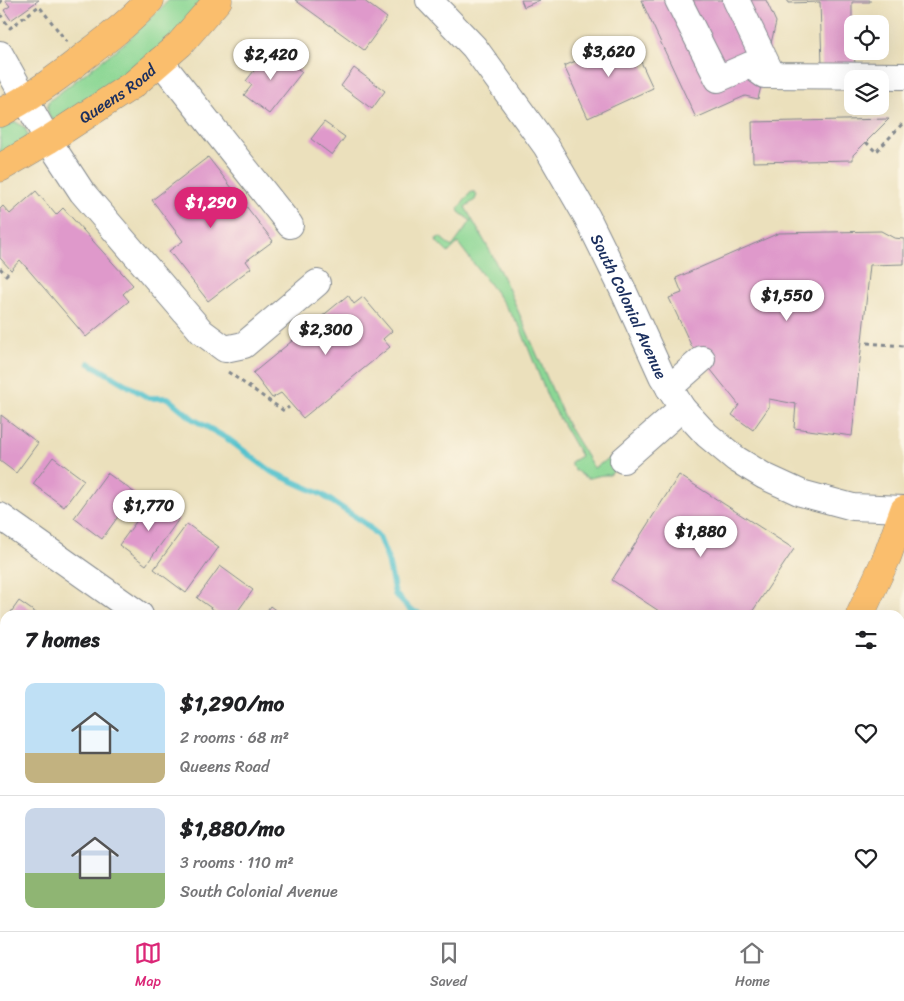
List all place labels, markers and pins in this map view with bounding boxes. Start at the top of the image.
pin: $3,620 [568,36,650,78]
pin: $2,420 [230,38,312,81]
pin: $1,290 [170,186,252,229]
pin: $1,550 [746,280,828,322]
pin: $2,300 [285,314,367,356]
pin: $1,770 [108,490,190,532]
pin: $1,880 [660,516,742,558]

